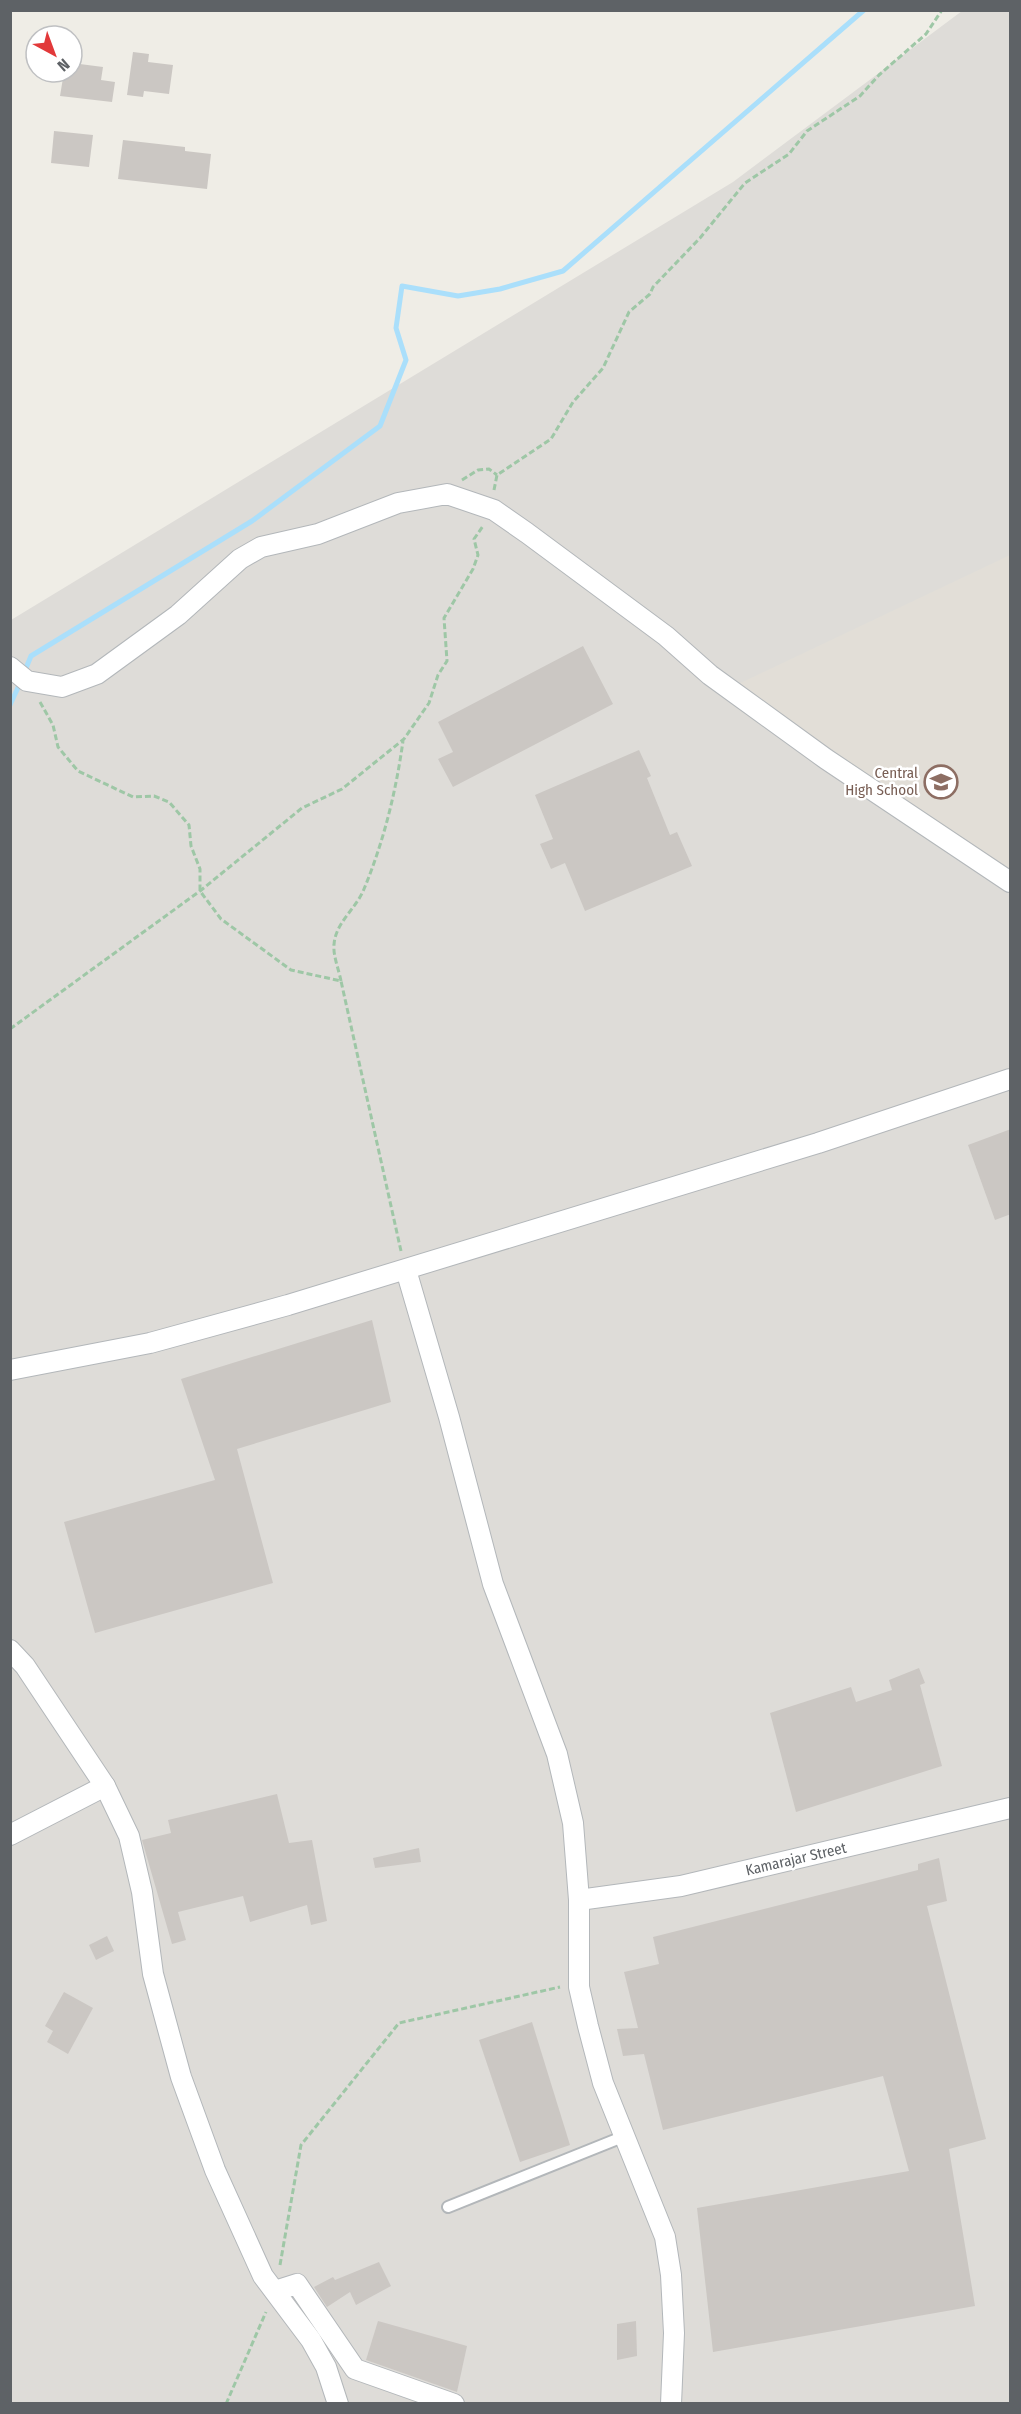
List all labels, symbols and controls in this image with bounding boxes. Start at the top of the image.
north arrow [24,24,84,84]
text: N [54,55,73,75]
place label: Central High School [845,764,918,799]
school or university icon: Central High School [923,764,959,800]
street label: Kamarajar Street [744,1839,848,1879]

